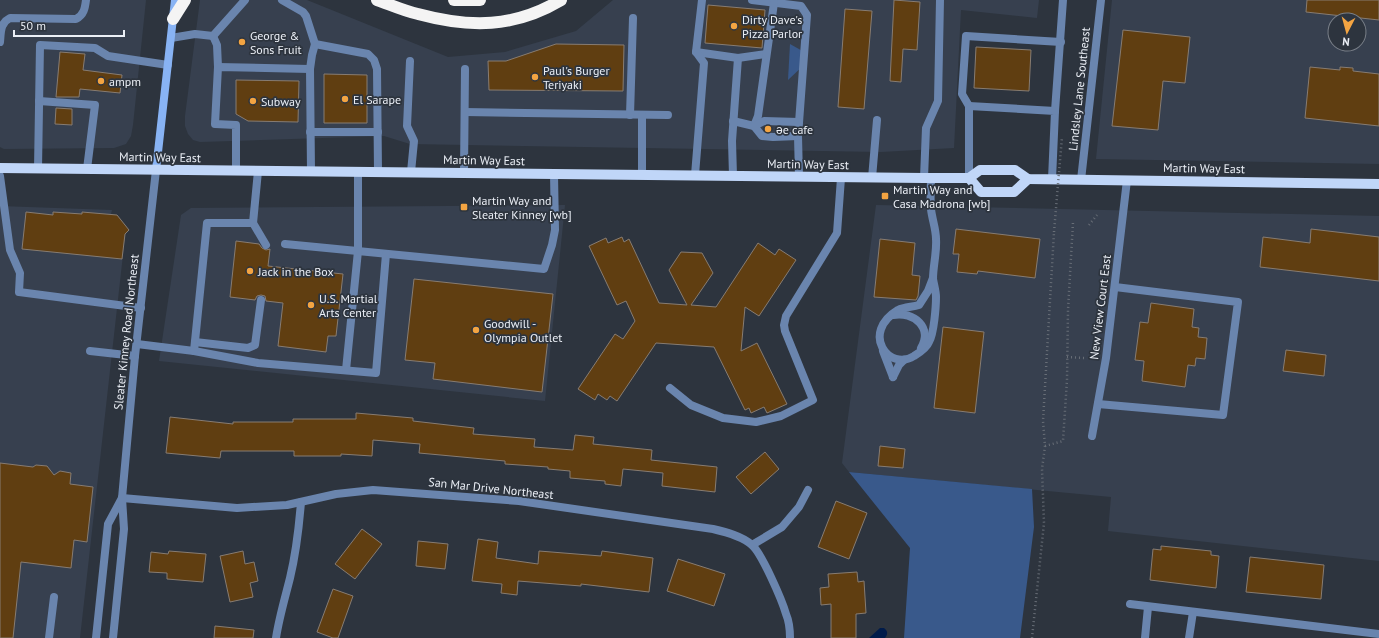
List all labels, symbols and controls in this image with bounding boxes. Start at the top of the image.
scale bar [14,12,124,38]
place label: Dirty Dave's Pizza Parlor [742,12,802,41]
north arrow [1327,12,1367,52]
text: 50 m [20,18,46,33]
marker: Dirty Dave's Pizza Parlor [729,21,739,31]
street label: Lindsley Lane Southeast [1065,27,1093,151]
place label: George & Sons Fruit [250,28,302,57]
text: N [1342,35,1350,49]
marker: George & Sons Fruit [237,37,247,47]
place label: Paul's Burger Teriyaki [543,63,610,92]
marker: Paul's Burger Teriyaki [530,72,540,82]
place label: ampm [109,74,141,89]
marker: ampm [96,76,106,86]
place label: El Sarape [353,92,401,107]
place label: Subway [261,94,301,109]
marker: El Sarape [340,94,350,104]
marker: Subway [248,96,258,106]
place label: əe cafe [776,122,813,137]
marker: əe cafe [763,124,773,134]
street label: Martin Way East [119,149,201,165]
street label: Martin Way East [443,152,525,168]
street label: Martin Way East [767,156,849,172]
street label: Martin Way East [1163,160,1245,176]
place label: Martin Way and Casa Madrona [wb] [893,182,990,211]
marker: Martin Way and Casa Madrona [wb] [880,191,890,201]
place label: Martin Way and Sleater Kinney [wb] [472,193,572,222]
marker: Martin Way and Sleater Kinney [wb] [459,202,469,212]
street label: Sleater Kinney Road Northeast [110,253,142,411]
street label: New View Court East [1086,254,1114,360]
place label: Jack in the Box [257,264,334,279]
marker: Jack in the Box [245,266,255,276]
place label: U.S. Martial Arts Center [319,291,378,320]
marker: U.S. Martial Arts Center [306,300,316,310]
place label: Goodwill - Olympia Outlet [484,316,562,345]
marker: Goodwill - Olympia Outlet [471,325,481,335]
street label: San Mar Drive Northeast [428,474,554,502]

